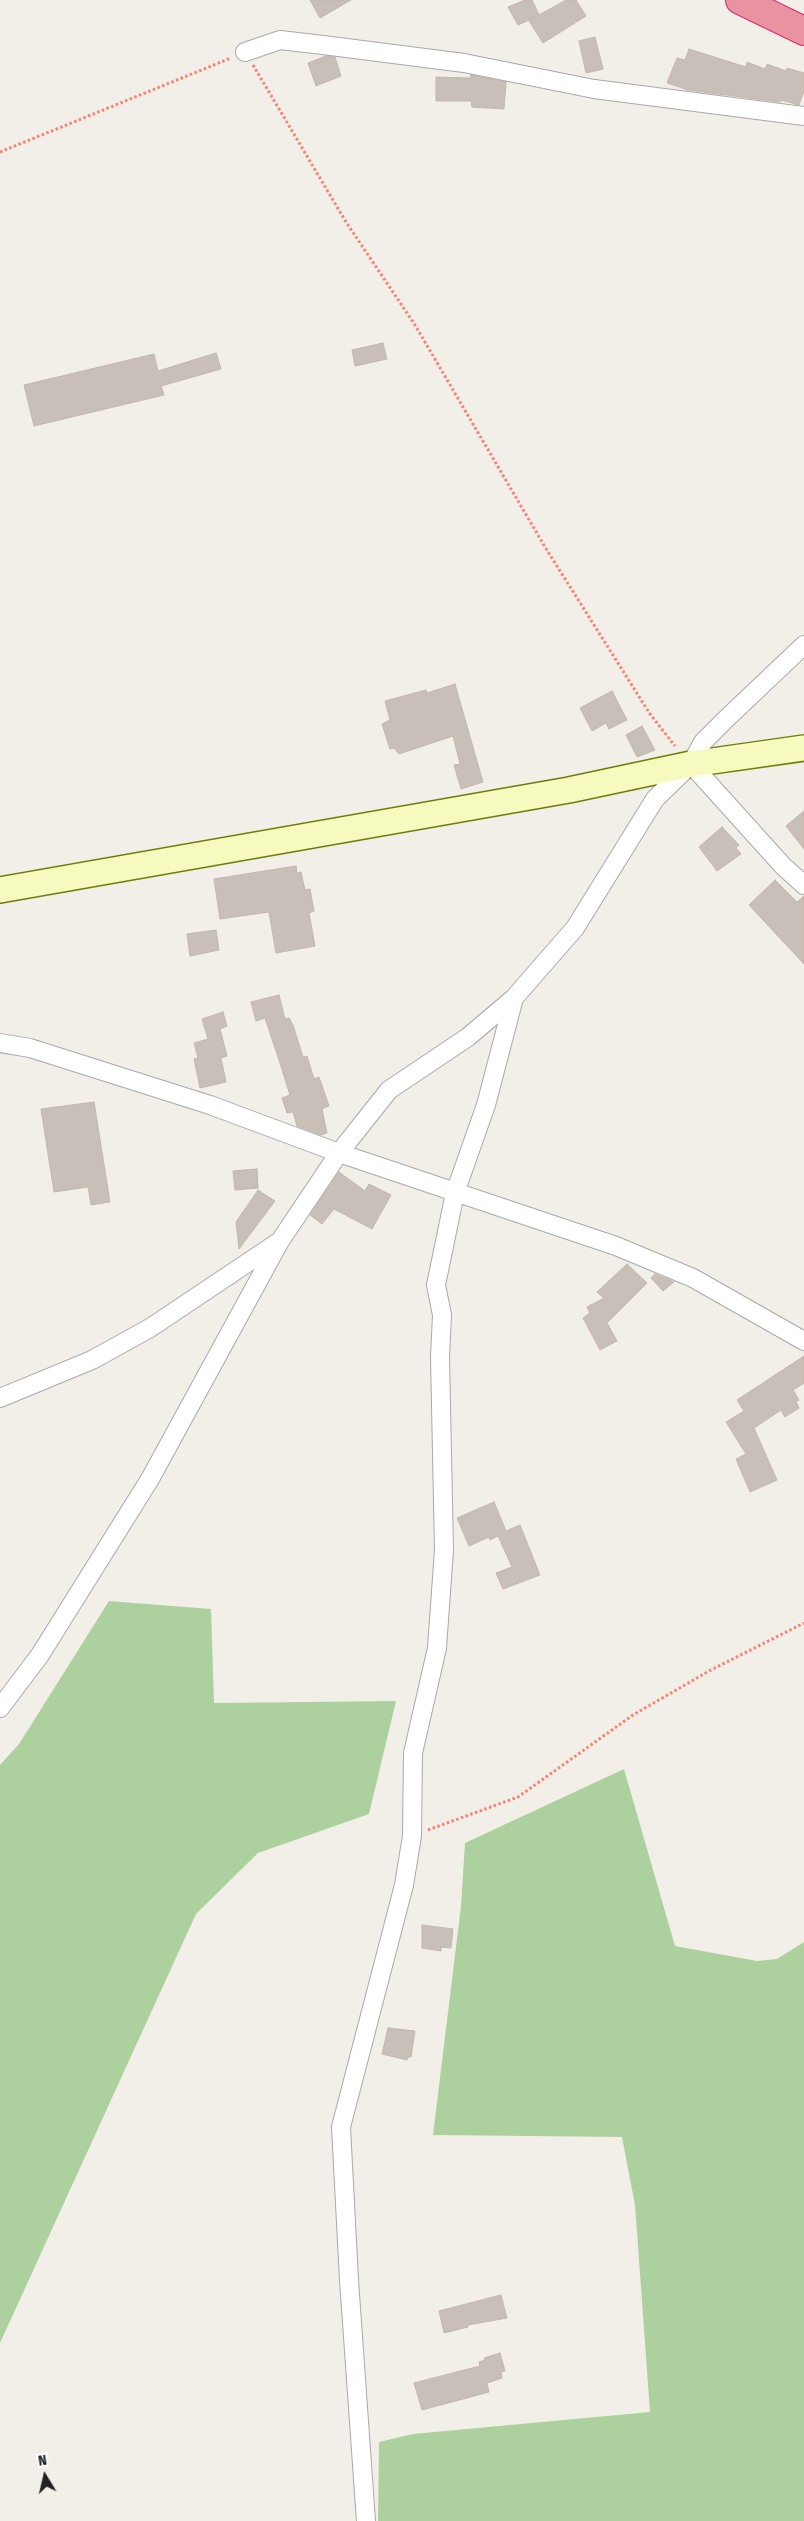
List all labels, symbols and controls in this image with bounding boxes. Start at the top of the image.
north arrow [20,2451,70,2501]
text: N [37,2452,48,2470]

